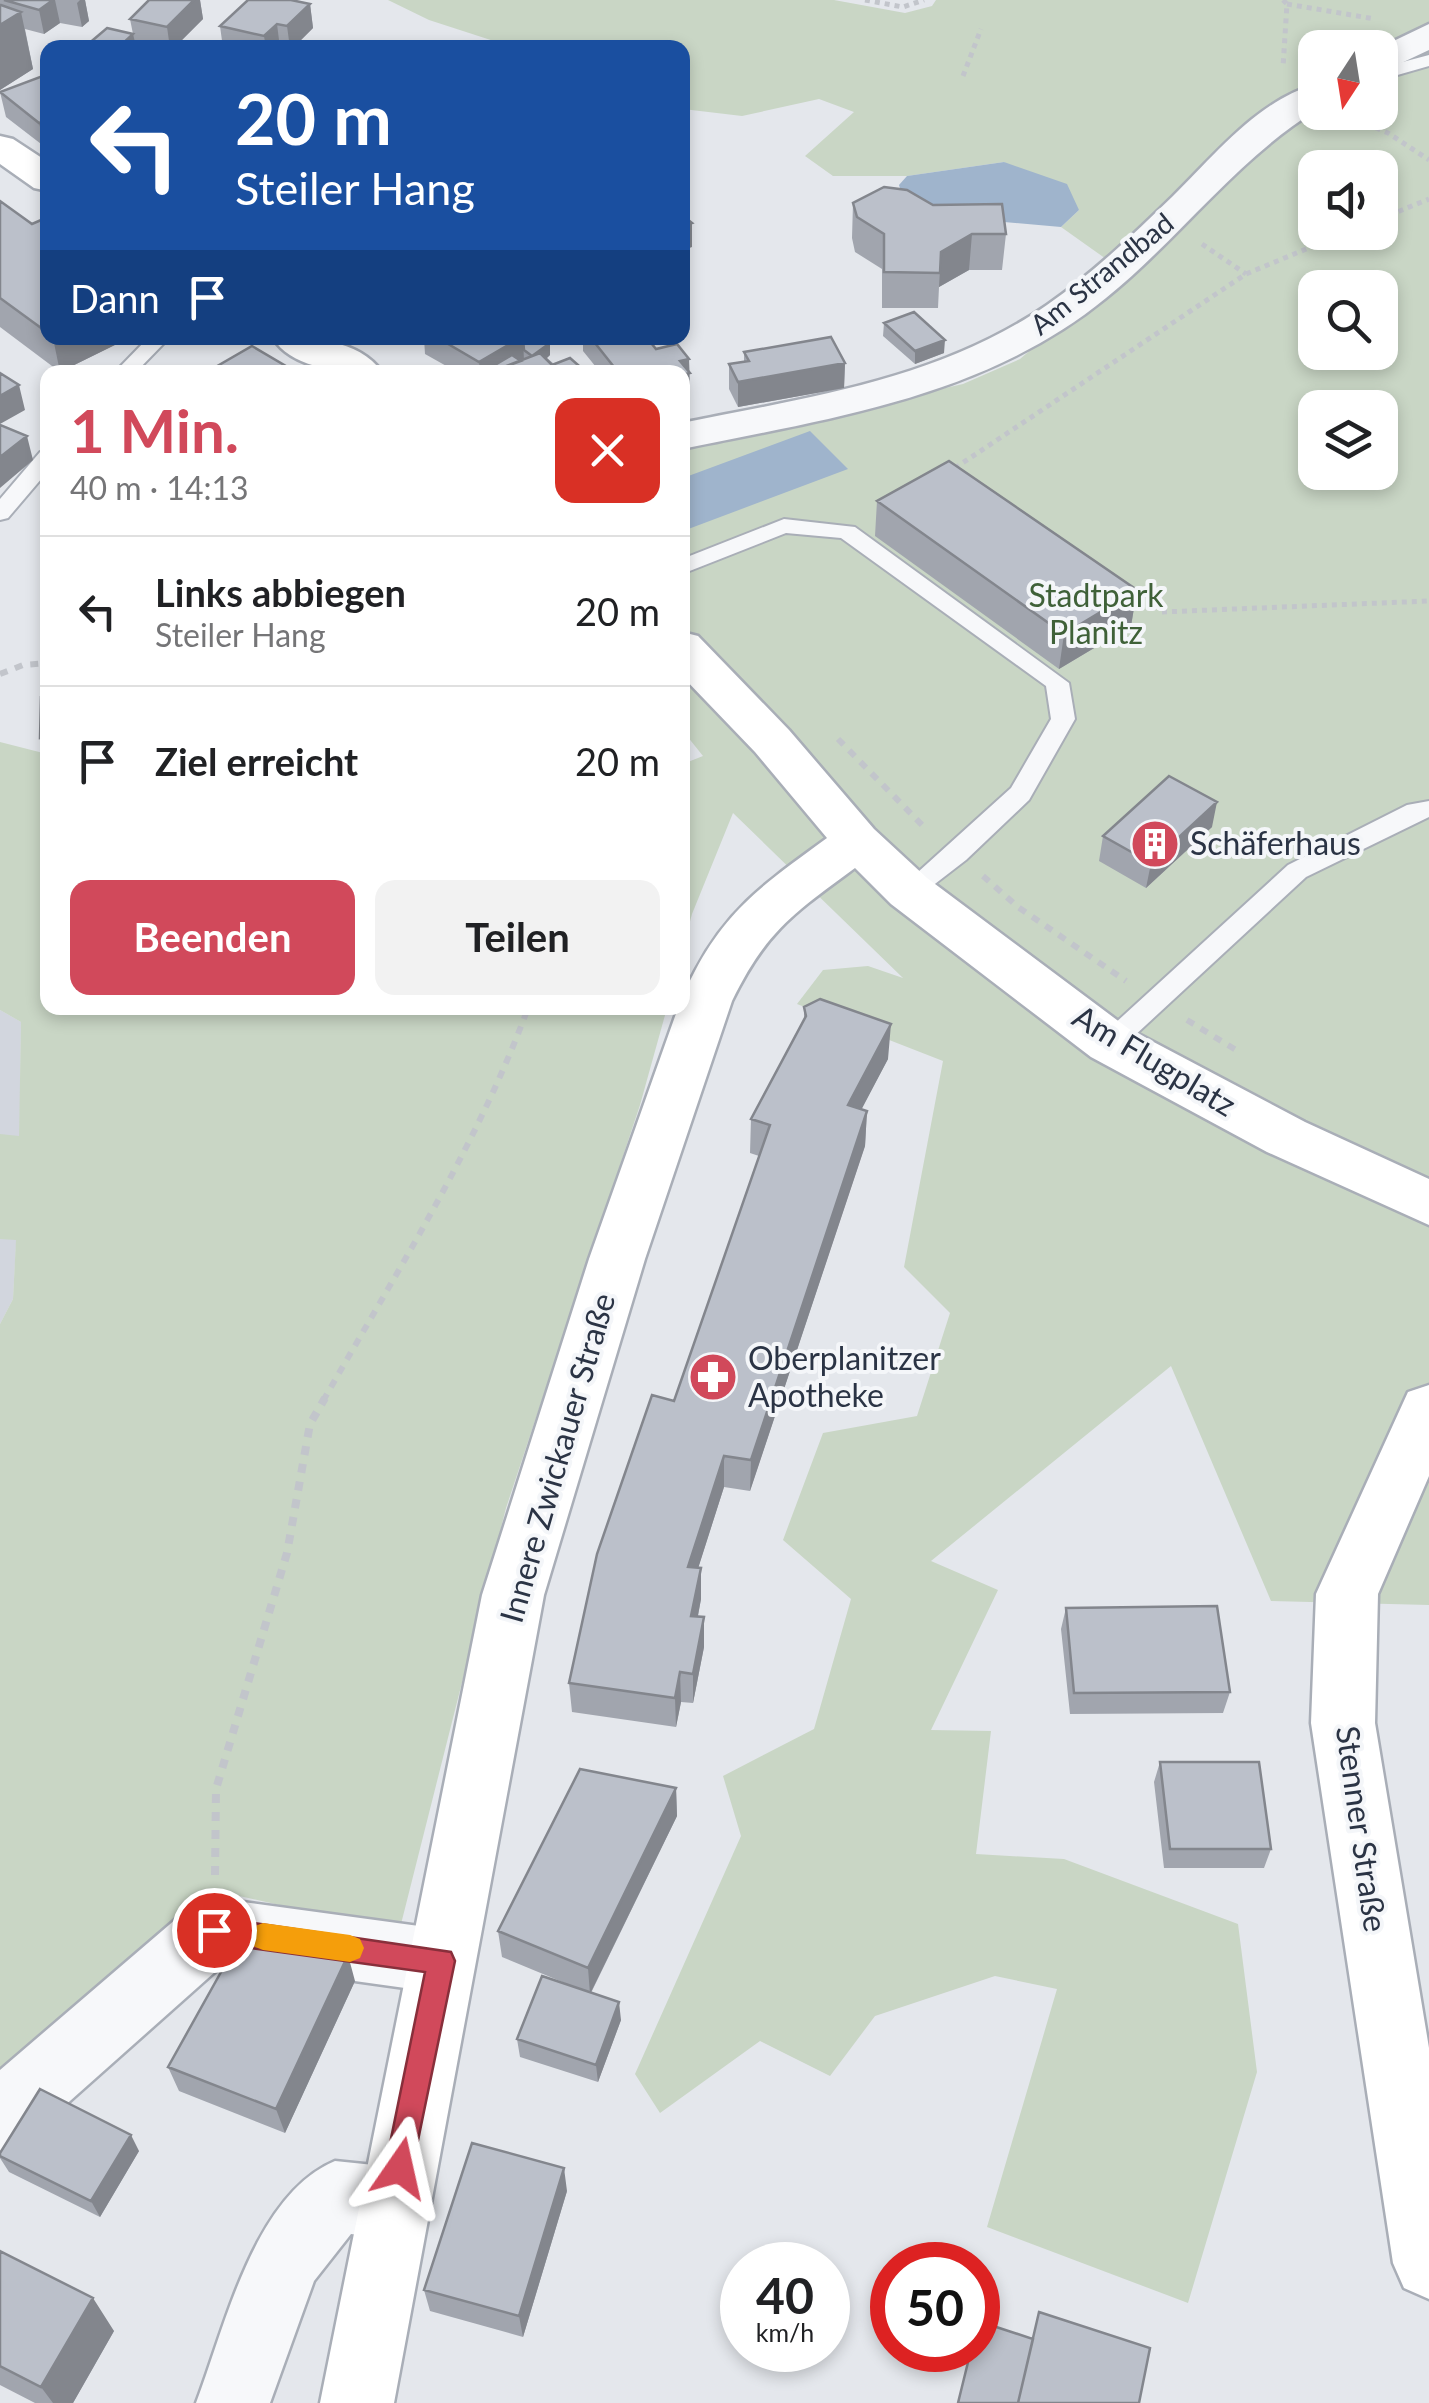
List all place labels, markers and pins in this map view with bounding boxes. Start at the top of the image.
building icon: Schäferhaus [1129,818,1181,870]
place label: Schäferhaus [1190,823,1361,862]
place label: Oberplanitzer Apotheke [748,1338,941,1414]
pharmacy icon: Oberplanitzer Apotheke [687,1351,739,1403]
pin [172,1888,257,1973]

